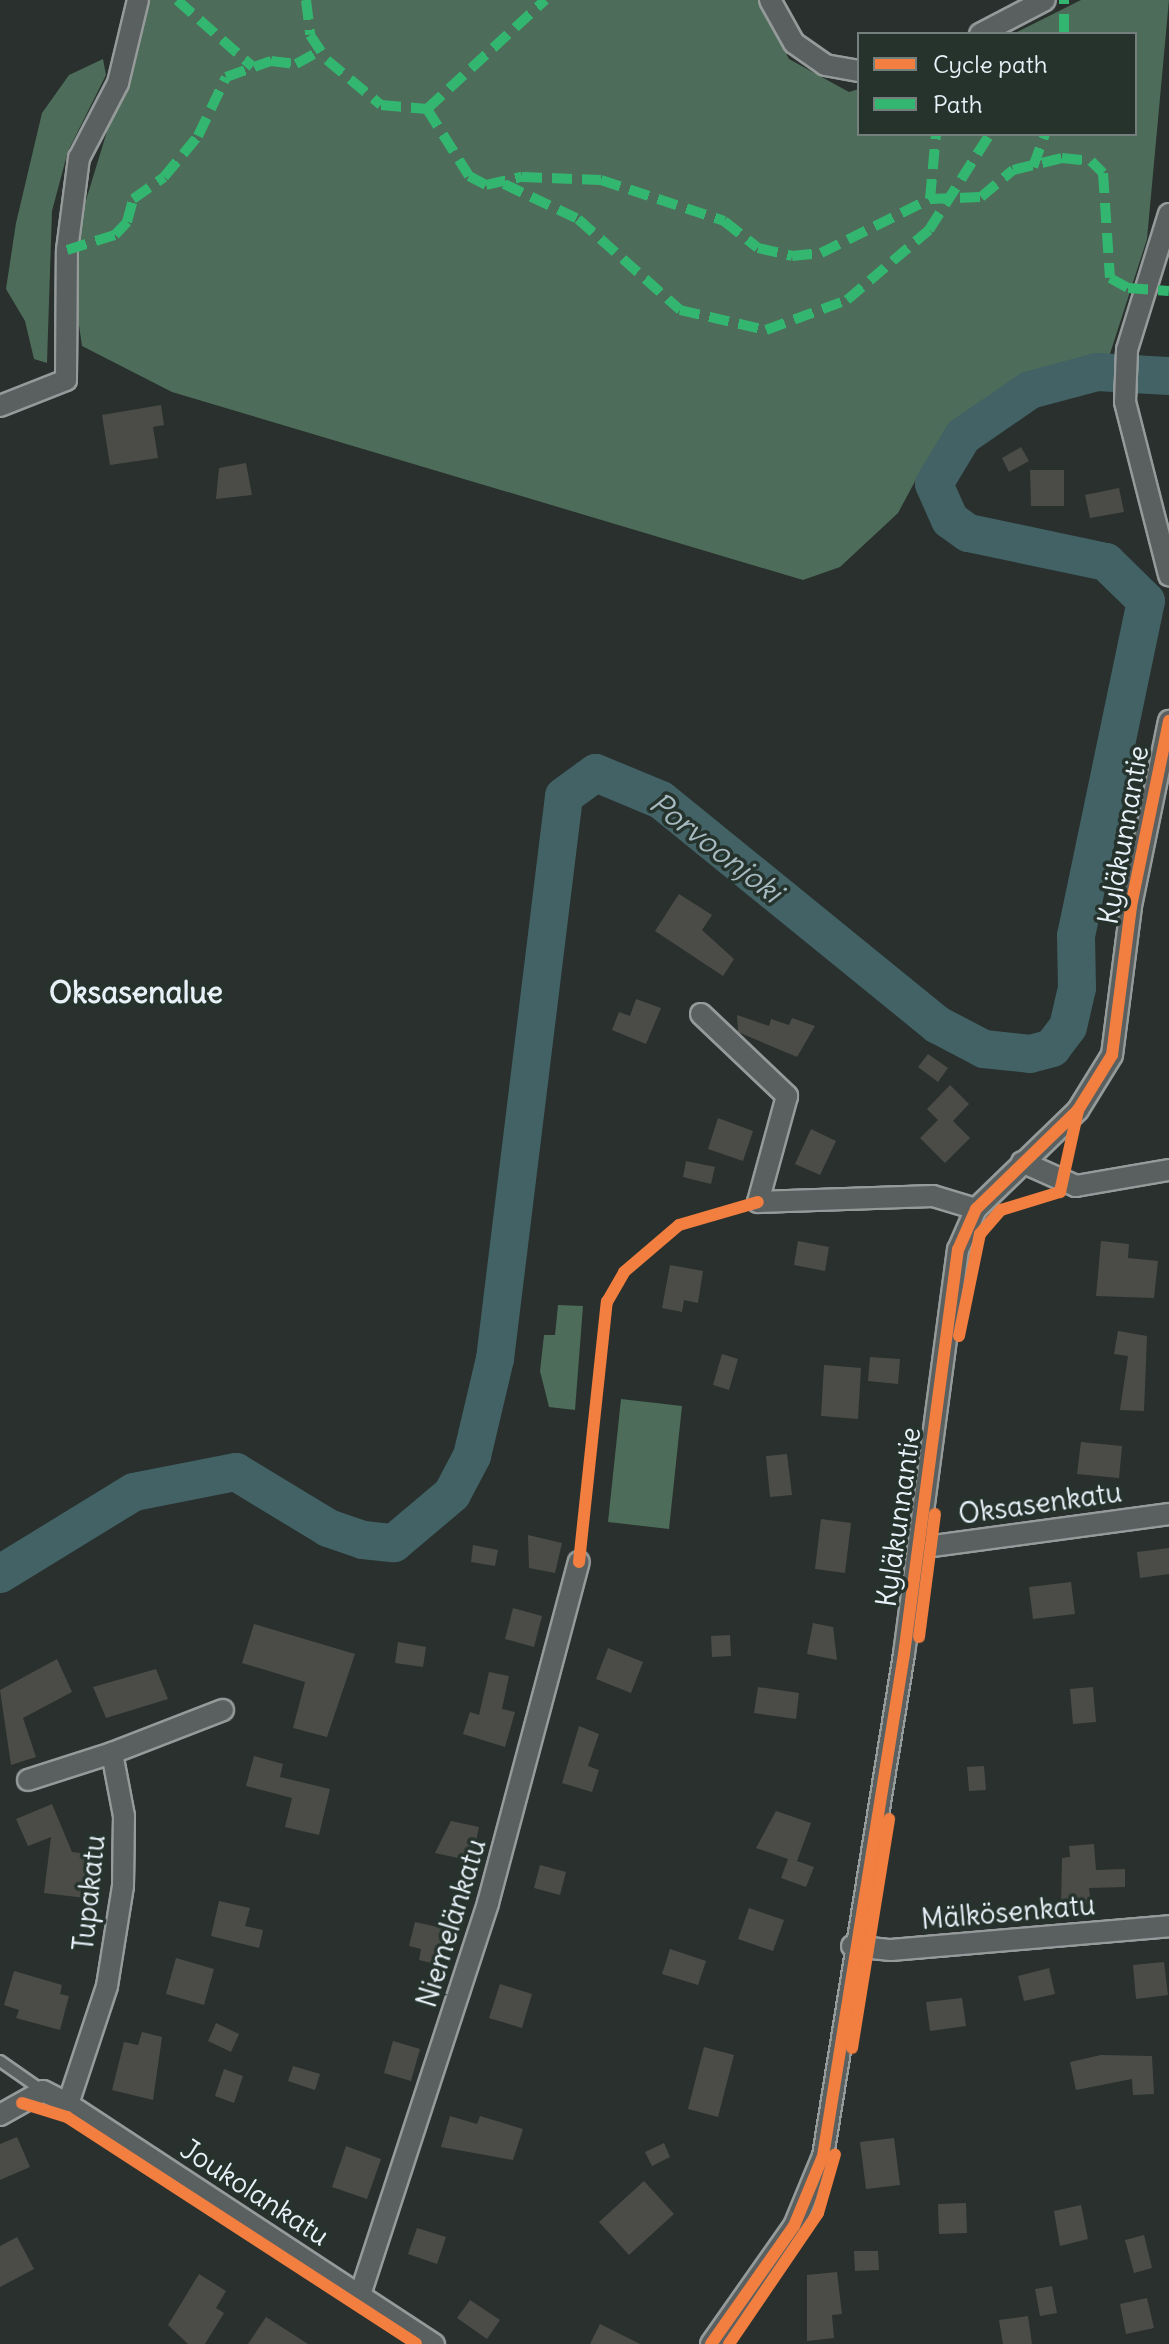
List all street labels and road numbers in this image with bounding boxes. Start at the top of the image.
street label: Kyläkunnantie [1091,743,1155,927]
street label: Kyläkunnantie [869,1425,927,1609]
street label: Oksasenkatu [956,1475,1124,1531]
street label: Tupakatu [66,1833,112,1953]
street label: Niemelänkatu [409,1835,493,2011]
street label: Mälkösenkatu [920,1888,1096,1936]
street label: Joukolankatu [174,2132,336,2252]

